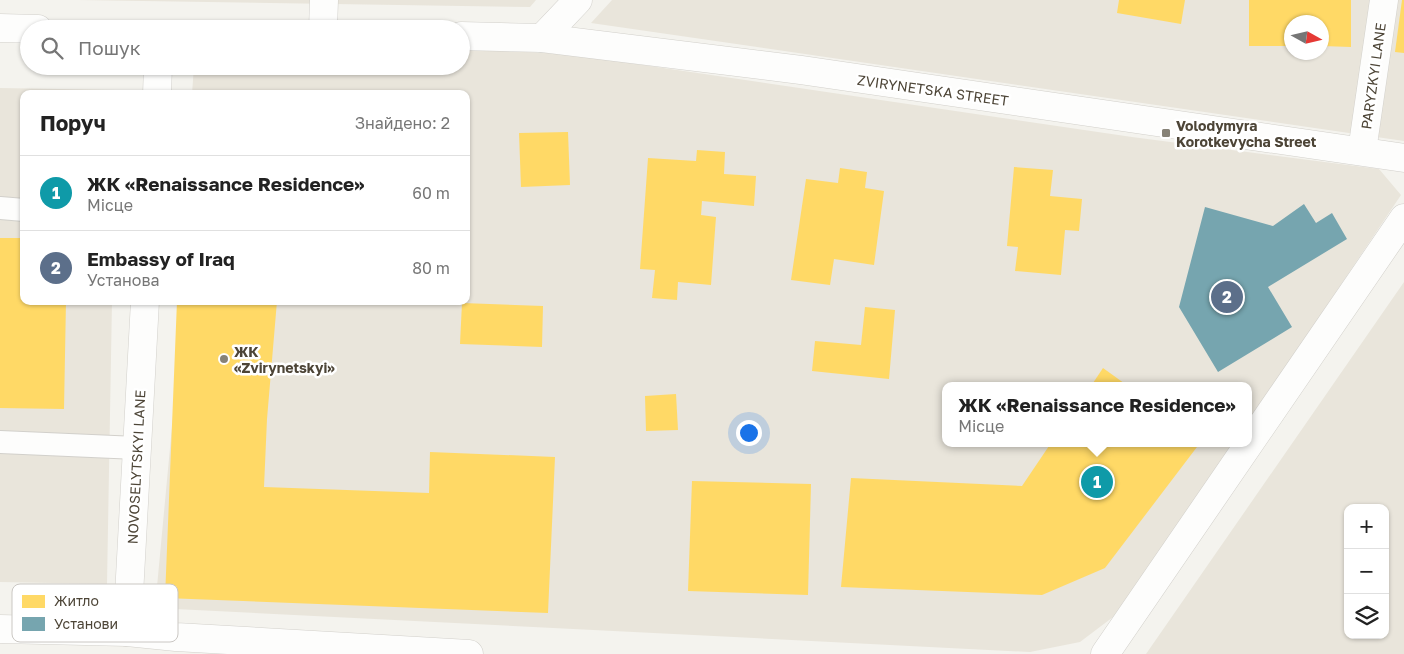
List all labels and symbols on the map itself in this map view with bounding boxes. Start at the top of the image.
north arrow [1284,15,1329,60]
street label: PARYZKYI LANE [1357,22,1389,130]
street label: ZVIRYNETSKA STREET [856,71,1010,109]
place label: Volodymyra Korotkevycha Street [1176,117,1317,150]
marker: Volodymyra Korotkevycha Street [1160,127,1172,139]
pin: 2 [1211,278,1243,316]
place label: ЖК «Zvirynetskyi» [234,343,335,376]
marker: ЖК «Zvirynetskyi» [218,353,230,365]
street label: NOVOSELYTSKYI LANE [123,389,149,545]
your location [736,420,762,446]
pin: 1 [1081,463,1113,501]
legend [12,584,178,642]
text: Житло [54,592,99,609]
text: Установи [54,615,118,632]

